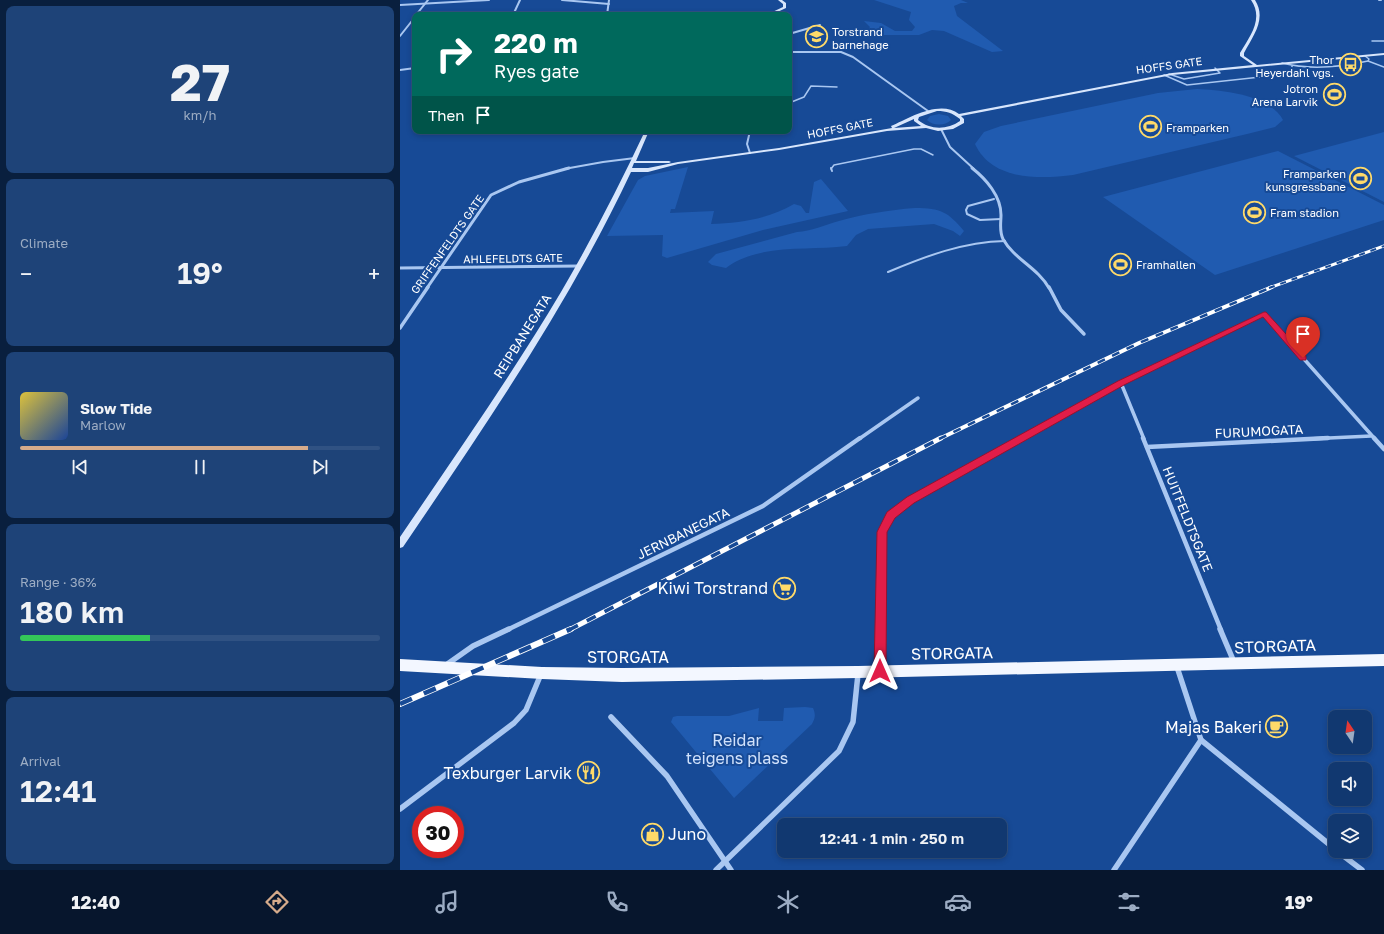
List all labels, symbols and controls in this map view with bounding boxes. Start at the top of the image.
school or university icon: Torstrand barnehage [804,24,830,50]
place label: Torstrand barnehage [832,25,889,51]
text: 220 m [494,26,578,59]
icon: right [428,28,480,80]
text: 27 [170,50,230,112]
bus stop icon: Thor Heyerdahl vgs. [1337,52,1363,78]
place label: Thor Heyerdahl vgs. [1255,53,1335,79]
street label: HOFFS GATE [1135,54,1203,76]
text: Ryes gate [494,60,579,82]
sports icon: Jotron Arena Larvik [1321,81,1347,107]
place label: Jotron Arena Larvik [1252,82,1318,108]
icon: arrive [472,104,494,126]
text: Then [428,106,464,124]
text: km/h [183,107,217,123]
sports icon: Framparken [1138,114,1164,140]
street label: HOFFS GATE [806,115,874,141]
place label: Framparken [1166,121,1229,134]
sports icon: Framparken kunsgressbane [1348,166,1374,192]
place label: Framparken kunsgressbane [1265,167,1346,193]
street label: GRIFFENFELDTS GATE [408,192,486,296]
sports icon: Fram stadion [1242,199,1268,225]
place label: Fram stadion [1270,206,1339,219]
text: Climate [20,235,68,251]
street label: AHLEFELDTS GATE [463,251,563,265]
sports icon: Framhallen [1107,251,1133,277]
text: 19° [177,255,223,291]
place label: Framhallen [1136,258,1196,271]
text: − [20,260,32,287]
text: + [368,260,380,287]
street label: REIPBANEGATA [490,291,555,381]
pin [1286,317,1320,358]
icon: arrive [1292,323,1314,345]
text: Slow Tide [80,399,152,417]
text: Marlow [80,417,126,433]
street label: FURUMOGATA [1214,421,1304,441]
icon: previous [69,456,91,478]
icon: pause [189,456,211,478]
icon: next [309,456,331,478]
street label: HUITFELDTSGATE [1160,464,1216,574]
street label: JERNBANEGATA [634,504,732,562]
text: Range · 36% [20,574,96,590]
supermarket icon: Kiwi Torstrand [771,575,797,601]
place label: Kiwi Torstrand [657,578,768,598]
text: 180 km [20,594,124,630]
street label: STORGATA [1234,635,1317,657]
street label: STORGATA [911,642,994,664]
street label: STORGATA [587,647,669,667]
position arrow [859,650,901,692]
north arrow [1328,710,1372,754]
map controls [1328,710,1372,858]
cafe icon: Majas Bakeri [1264,714,1290,740]
place label: Majas Bakeri [1165,717,1262,737]
park label: Reidar teigens plass [686,730,788,768]
text: Arrival [20,753,61,769]
restaurant icon: Texburger Larvik [575,760,601,786]
button: sound [1328,762,1372,806]
place label: Texburger Larvik [443,763,572,783]
text: 12:41 [20,773,96,809]
speed limit sign: 30 [412,806,464,858]
button: layers [1328,814,1372,858]
shop icon: Juno [640,821,666,847]
place label: Juno [668,824,706,844]
text: 12:41 · 1 min · 250 m [820,829,964,847]
icon: directions [263,888,291,916]
icon: music [433,888,461,916]
icon: phone [603,888,631,916]
icon: climate [774,888,802,916]
icon: car [944,888,972,916]
icon: filters [1115,888,1143,916]
text: 12:40 [71,891,120,913]
text: 19° [1285,891,1313,913]

